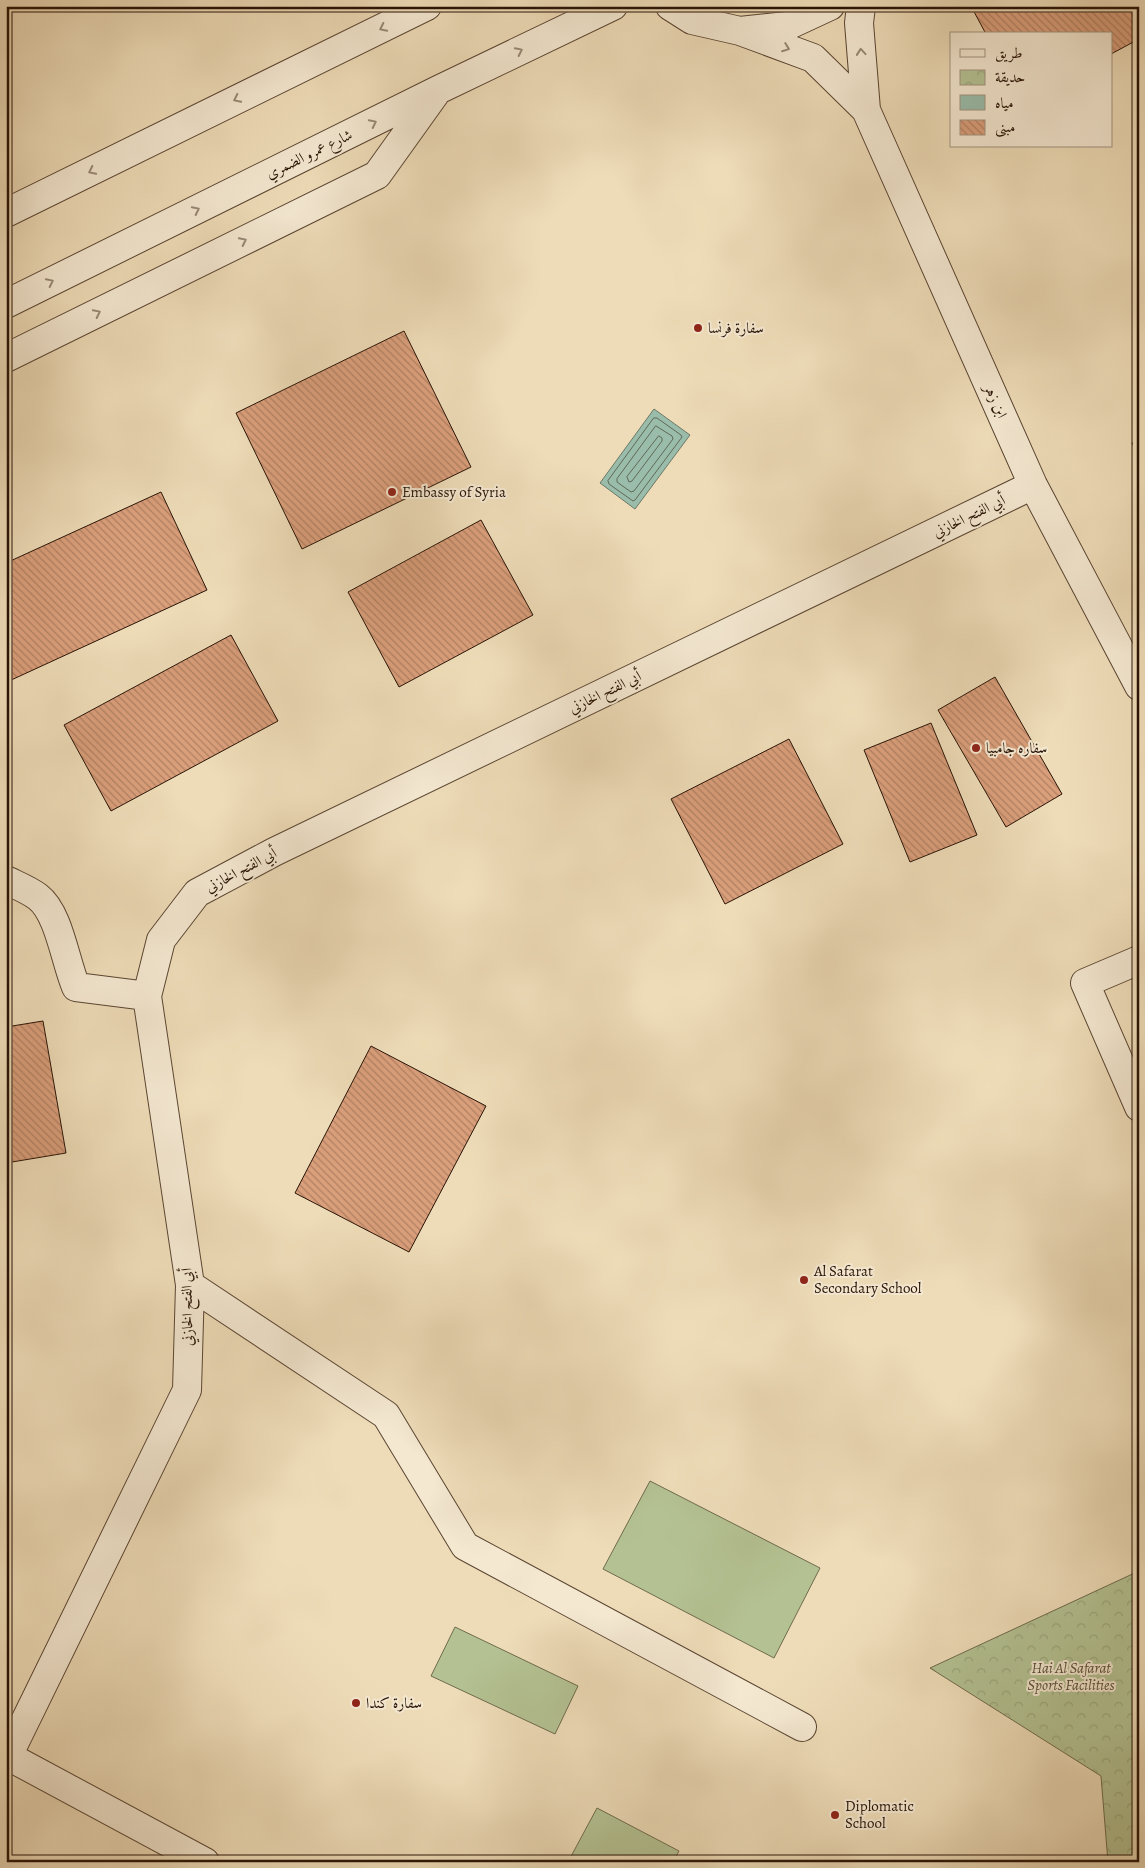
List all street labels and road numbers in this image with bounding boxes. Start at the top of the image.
street label: شارع عمرو الضمري [262,124,357,186]
street label: ابن زهر [979,379,1012,421]
street label: أبي الفتح الخازني [929,489,1011,546]
street label: أبي الفتح الخازني [565,665,647,722]
street label: أبي الفتح الخازني [201,842,283,901]
street label: أبي الفتح الخازني [175,1267,202,1346]

